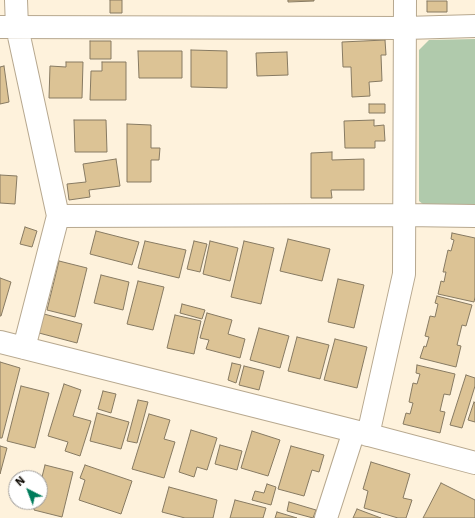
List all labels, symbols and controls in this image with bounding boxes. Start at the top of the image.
north arrow [8,470,48,510]
text: N [13,474,28,489]

